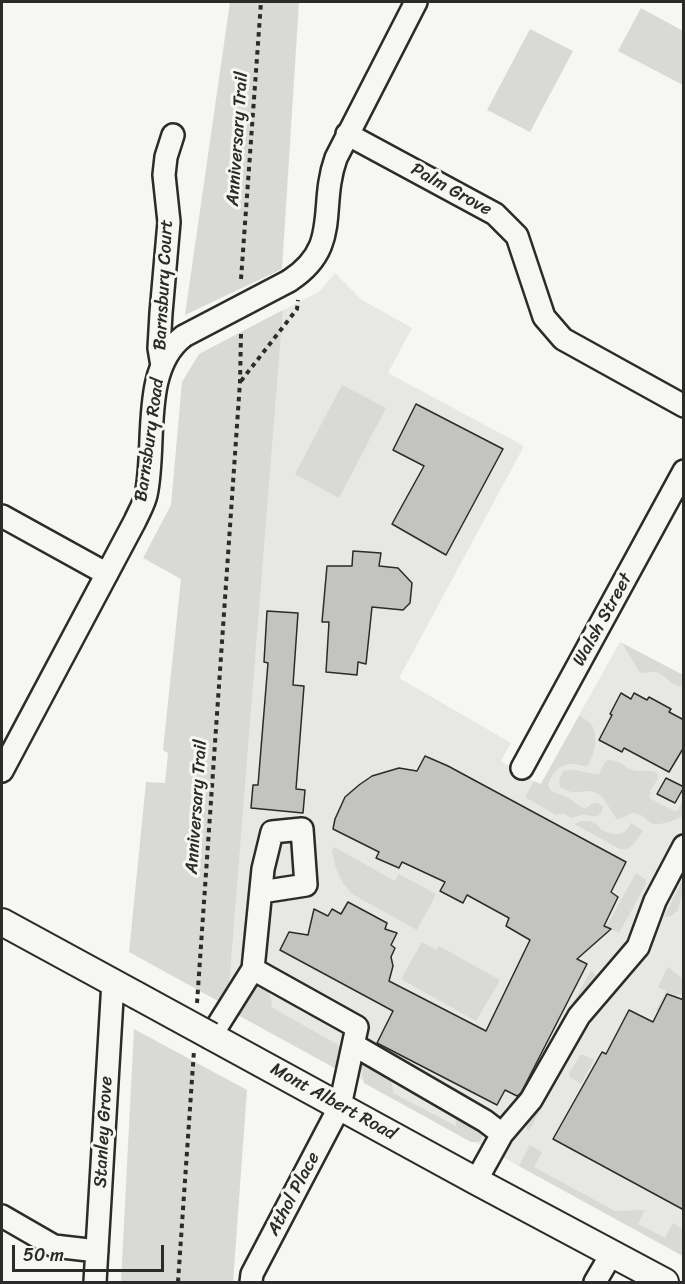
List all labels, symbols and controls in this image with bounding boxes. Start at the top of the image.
street label: Anniversary Trail [223,71,253,207]
street label: Palm Grove [407,159,495,221]
street label: Barnsbury Court [150,219,178,351]
street label: Barnsbury Road [131,377,169,503]
street label: Walsh Street [569,570,637,670]
street label: Anniversary Trail [182,739,212,875]
street label: Mont Albert Road [266,1059,400,1145]
street label: Stanley Grove [90,1076,118,1188]
street label: Athol Place [263,1149,325,1239]
scale bar [15,1233,166,1271]
text: 50 m [23,1239,64,1271]

